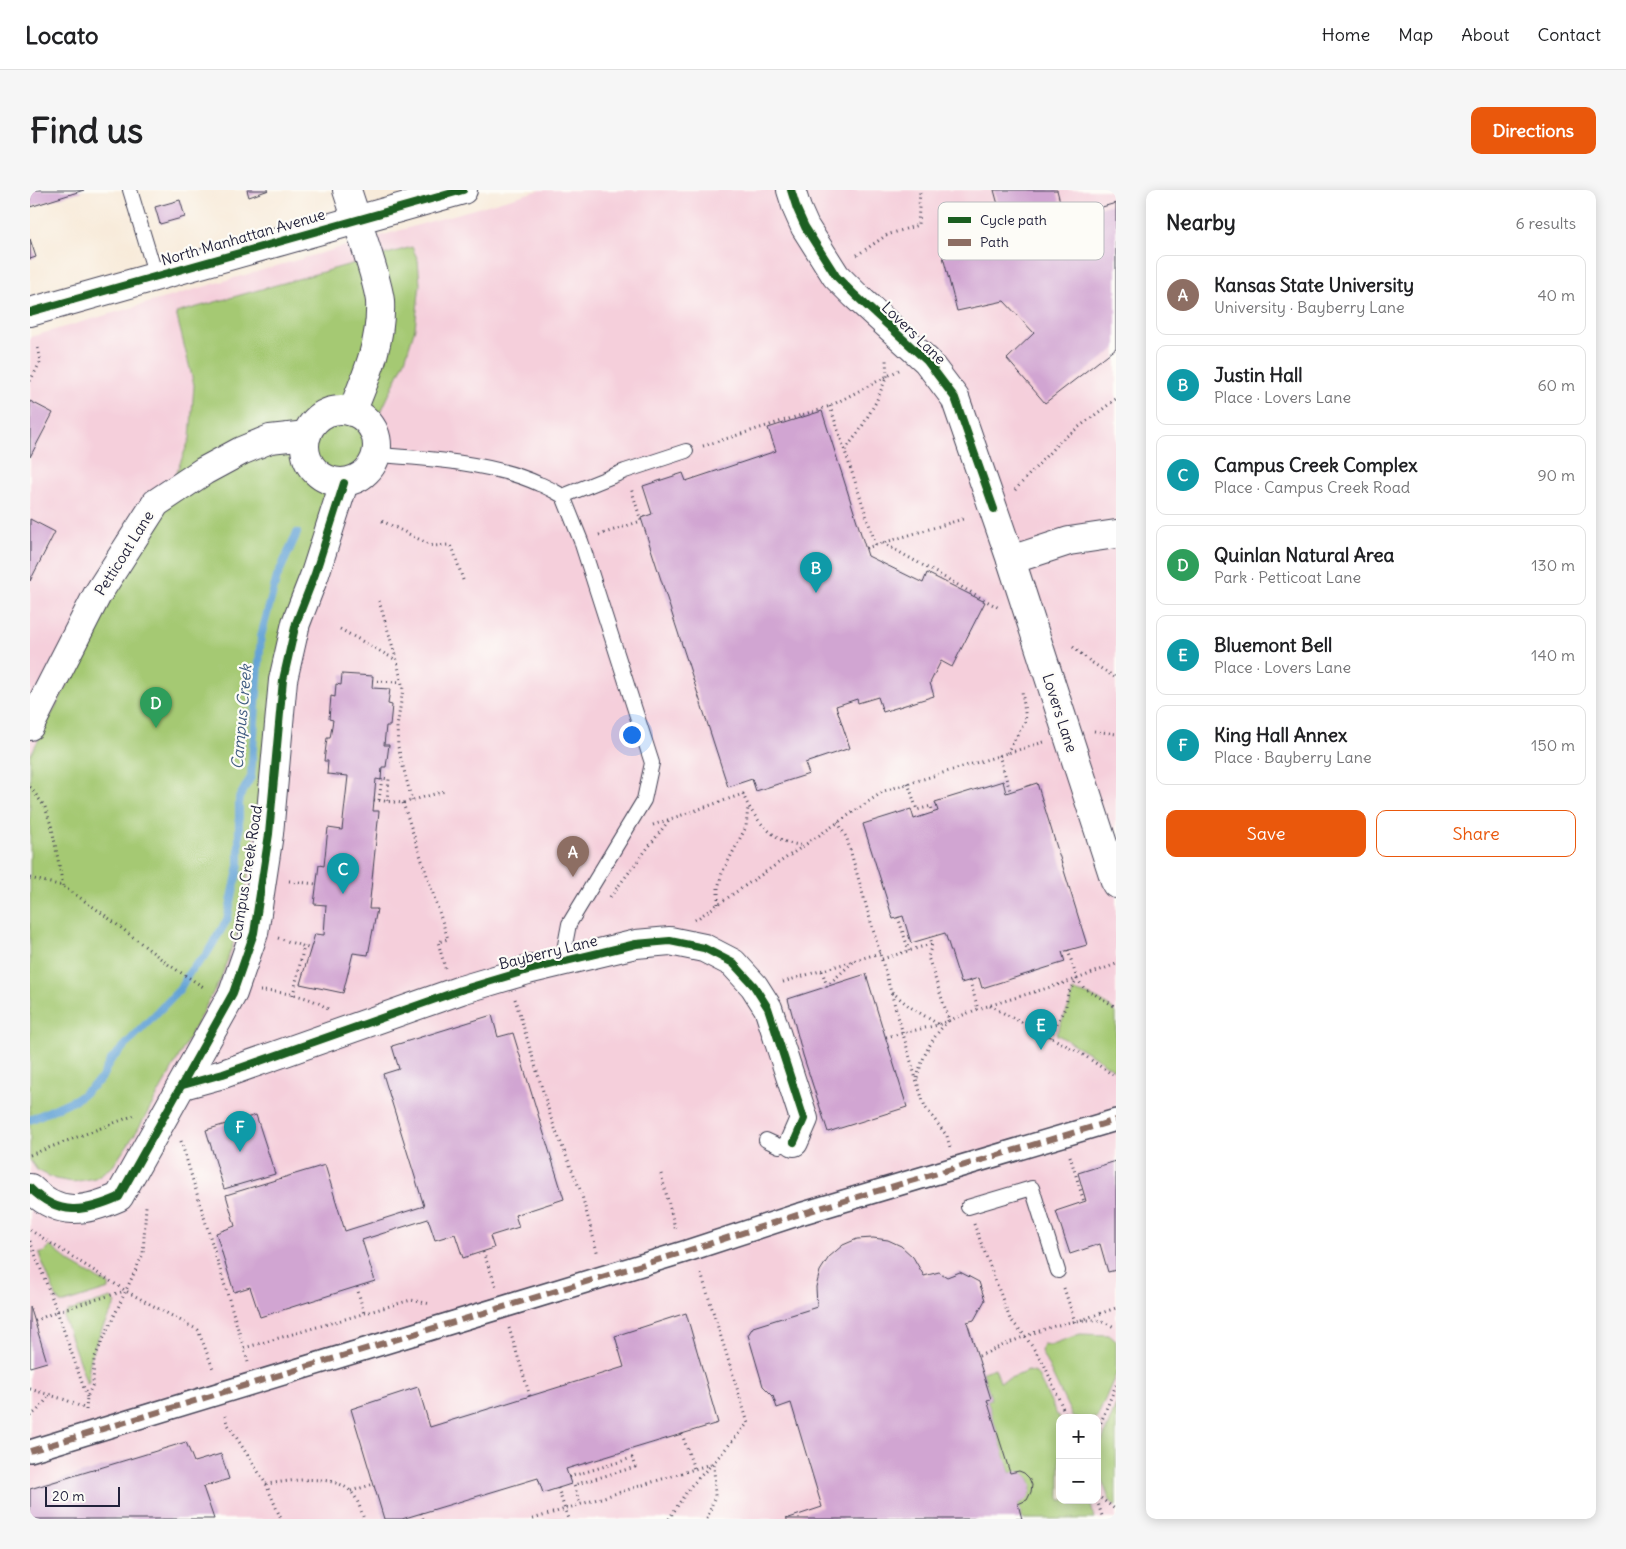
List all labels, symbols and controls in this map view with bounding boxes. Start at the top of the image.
text: Locato [25,20,99,50]
text: Home [1322,23,1370,46]
text: Map [1398,23,1433,46]
text: About [1461,23,1509,46]
text: Contact [1537,23,1601,46]
button: Directions [1471,107,1596,154]
text: Find us [30,108,143,152]
legend [938,202,1104,260]
street label: North Manhattan Avenue [159,204,327,270]
text: Nearby [1166,209,1236,236]
text: Cycle path [980,211,1047,229]
text: 6 results [1515,213,1576,233]
text: Path [980,233,1009,251]
text: Kansas State University [1214,273,1414,297]
text: A [1178,285,1188,305]
text: 40 m [1537,285,1575,305]
text: University · Bayberry Lane [1214,297,1405,317]
street label: Lovers Lane [878,298,950,368]
text: Justin Hall [1214,363,1303,387]
text: B [1178,375,1188,395]
text: 60 m [1537,375,1575,395]
text: Place · Lovers Lane [1214,387,1351,407]
text: Campus Creek Complex [1214,453,1418,477]
text: C [1178,465,1188,485]
text: 90 m [1537,465,1575,485]
text: Place · Campus Creek Road [1214,477,1410,497]
street label: Petticoat Lane [90,507,158,599]
text: Quinlan Natural Area [1214,543,1394,567]
pin: B [800,552,832,593]
text: D [1177,555,1189,575]
text: 130 m [1531,555,1575,575]
text: Park · Petticoat Lane [1214,567,1361,587]
text: Bluemont Bell [1214,633,1332,657]
text: E [1178,645,1188,665]
text: 140 m [1531,645,1575,665]
text: Place · Lovers Lane [1214,657,1351,677]
water label: Campus Creek [226,662,256,770]
street label: Lovers Lane [1038,671,1082,755]
pin: D [140,687,172,728]
your location [619,722,645,748]
text: King Hall Annex [1214,723,1347,747]
text: F [1178,735,1188,755]
text: 150 m [1531,735,1575,755]
text: Place · Bayberry Lane [1214,747,1372,767]
street label: Campus Creek Road [226,804,266,942]
button: Save [1166,810,1366,857]
button: Share [1376,810,1576,857]
pin: A [557,836,589,877]
pin: C [327,853,359,894]
street label: Bayberry Lane [497,931,599,973]
pin: E [1025,1009,1057,1050]
pin: F [224,1111,256,1152]
map controls [1056,1414,1101,1504]
button: + [1056,1414,1101,1459]
button: − [1056,1459,1101,1504]
scale bar [45,1484,120,1507]
text: 20 m [52,1487,85,1505]

